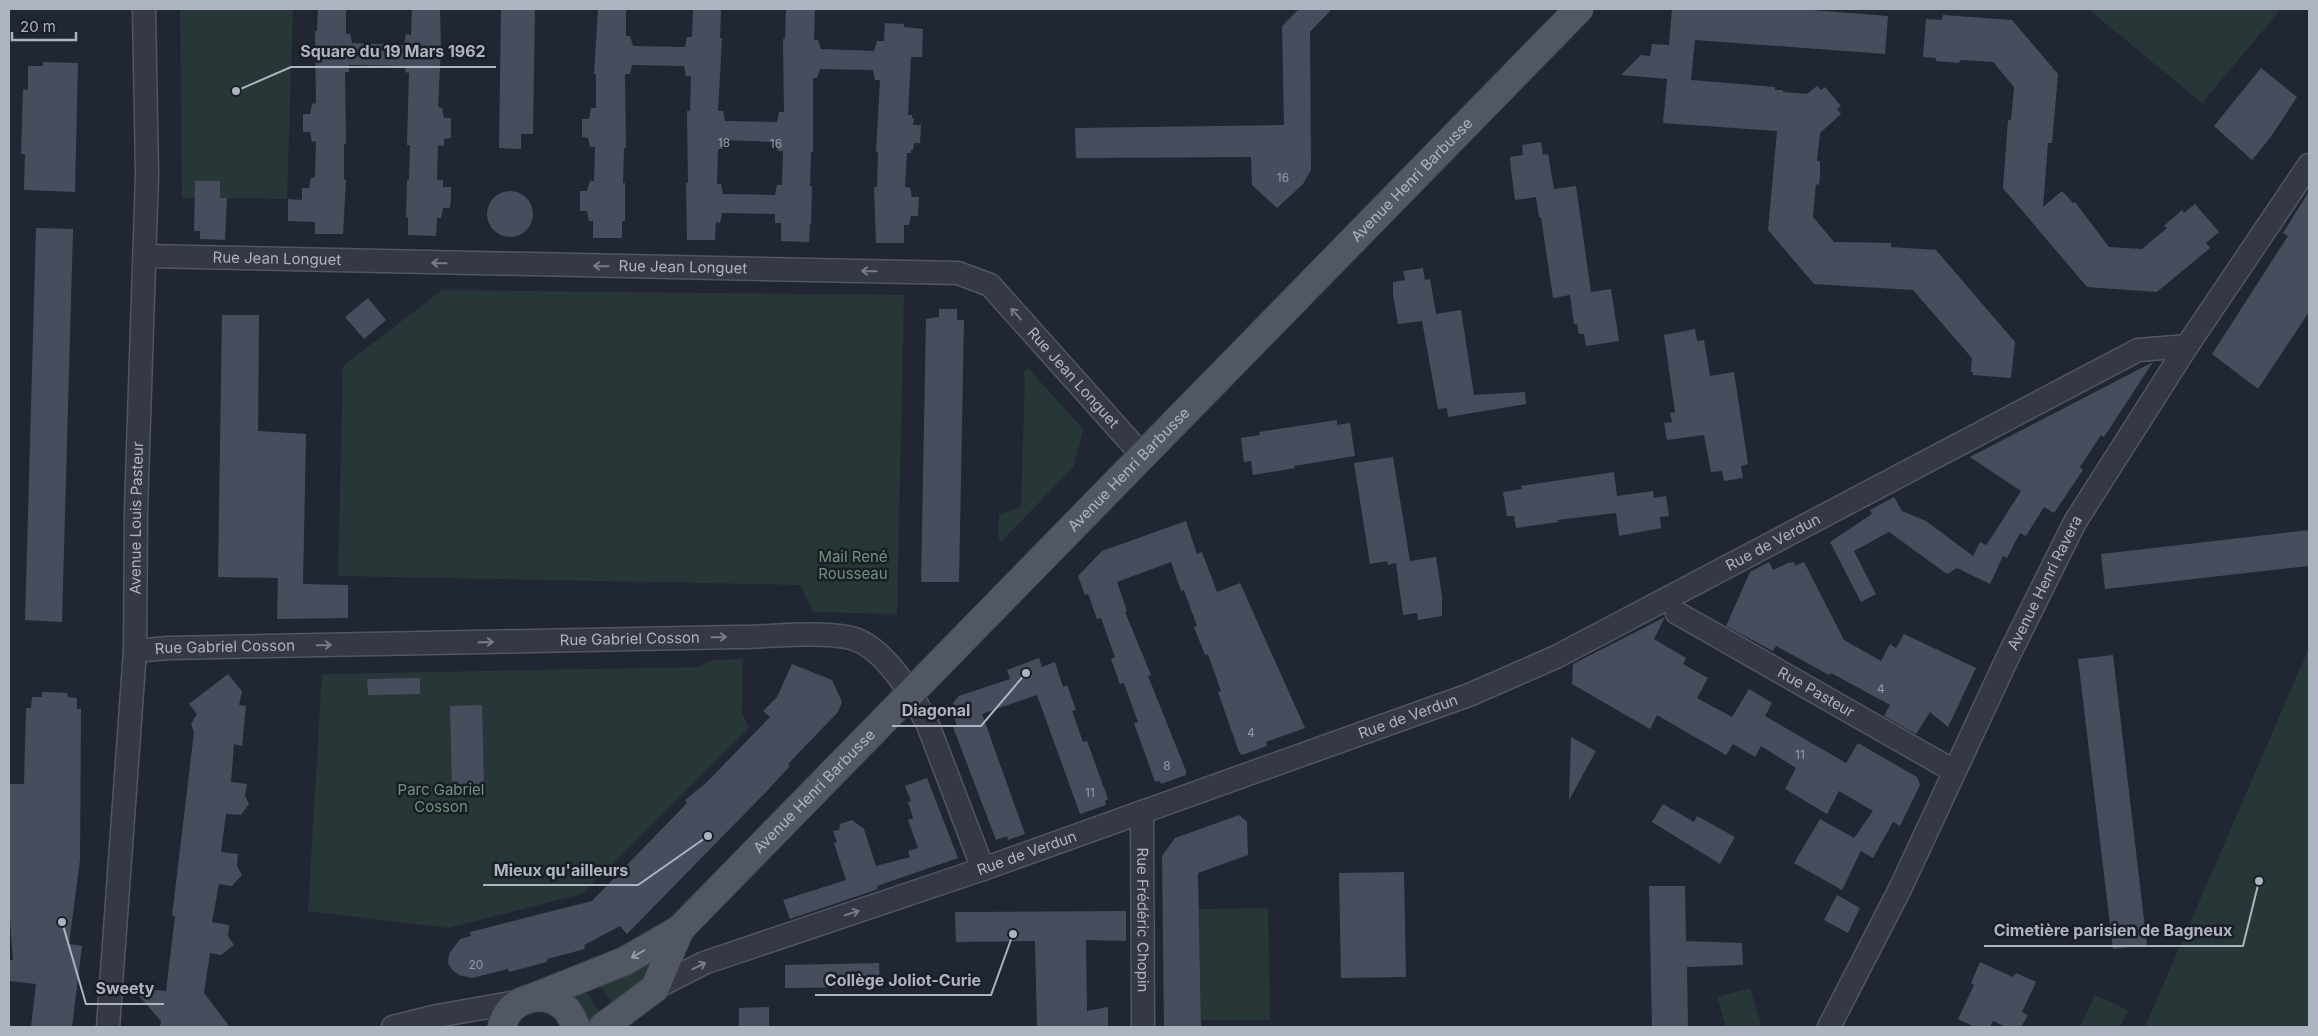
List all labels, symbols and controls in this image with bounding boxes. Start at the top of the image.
scale bar [12,10,76,42]
text: 20 m [20,17,56,36]
callout: Square du 19 Mars 1962 [291,36,496,67]
text: Square du 19 Mars 1962 [300,41,486,61]
street label: Avenue Henri Barbusse [1347,114,1476,246]
house number: 18 [718,135,730,150]
house number: 16 [770,136,782,151]
house number: 16 [1277,170,1289,185]
street label: Rue Jean Longuet [212,247,342,269]
street label: Rue Jean Longuet [618,256,747,278]
one-way arrow [431,258,447,268]
one-way arrow [593,261,610,271]
one-way arrow [861,266,877,276]
one-way arrow [1010,308,1022,321]
street label: Rue Jean Longuet [1024,323,1123,432]
street label: Avenue Henri Barbusse [1064,403,1193,535]
street label: Avenue Louis Pasteur [125,441,147,595]
street label: Rue de Verdun [1722,509,1823,575]
street label: Avenue Henri Ravera [2003,511,2086,653]
park label: Mail René Rousseau [818,547,888,583]
street label: Rue Gabriel Cosson [560,628,700,649]
one-way arrow [710,633,726,642]
street label: Rue Gabriel Cosson [154,636,295,658]
one-way arrow [478,637,494,647]
one-way arrow [315,640,331,650]
street label: Rue Pasteur [1774,662,1858,721]
house number: 4 [1877,681,1885,696]
street label: Rue de Verdun [1356,690,1460,743]
callout: Diagonal [892,695,981,726]
text: Diagonal [902,700,970,720]
street label: Avenue Henri Barbusse [749,725,879,857]
house number: 4 [1247,725,1255,740]
house number: 11 [1795,747,1805,762]
house number: 8 [1163,758,1171,773]
park label: Parc Gabriel Cosson [398,780,484,816]
house number: 11 [1085,785,1095,800]
street label: Rue de Verdun [975,826,1079,879]
street label: Rue Frédéric Chopin [1133,848,1153,992]
callout: Mieux qu'ailleurs [483,854,638,885]
text: Mieux qu'ailleurs [494,860,628,880]
one-way arrow [844,908,860,917]
callout: Cimetière parisien de Bagneux [1984,915,2243,946]
text: Cimetière parisien de Bagneux [1994,920,2232,940]
one-way arrow [631,949,645,959]
house number: 20 [469,957,483,972]
one-way arrow [691,961,706,970]
callout: Collège Joliot-Curie [815,964,991,995]
text: Collège Joliot-Curie [825,970,981,990]
callout: Sweety [86,973,164,1004]
text: Sweety [96,978,155,998]

